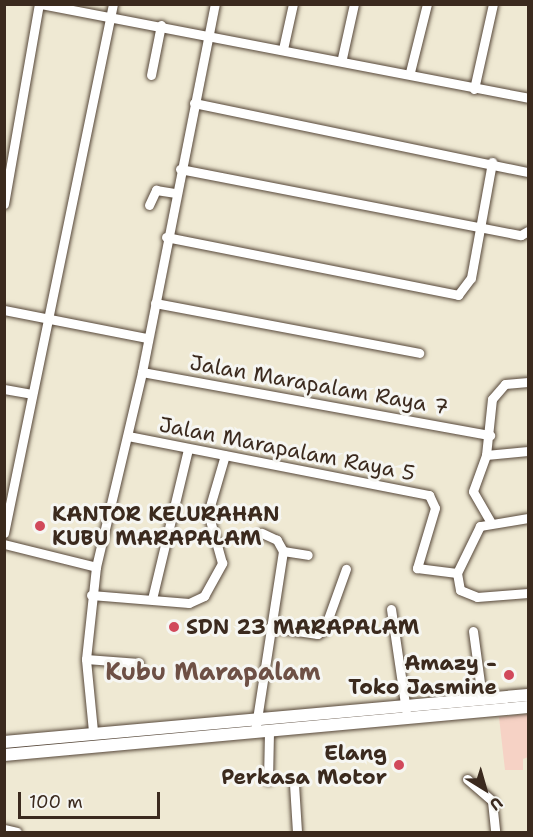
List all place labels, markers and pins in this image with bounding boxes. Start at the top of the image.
place label: KANTOR KELURAHAN KUBU MARAPALAM [52,501,280,551]
marker: KANTOR KELURAHAN KUBU MARAPALAM [33,519,47,533]
place label: SDN 23 MARAPALAM [186,614,419,640]
marker: SDN 23 MARAPALAM [167,620,181,634]
place label: Amazy - Toko Jasmine [348,650,497,700]
marker: Amazy - Toko Jasmine [502,668,516,682]
place label: Elang Perkasa Motor [221,740,387,790]
marker: Elang Perkasa Motor [392,758,406,772]

